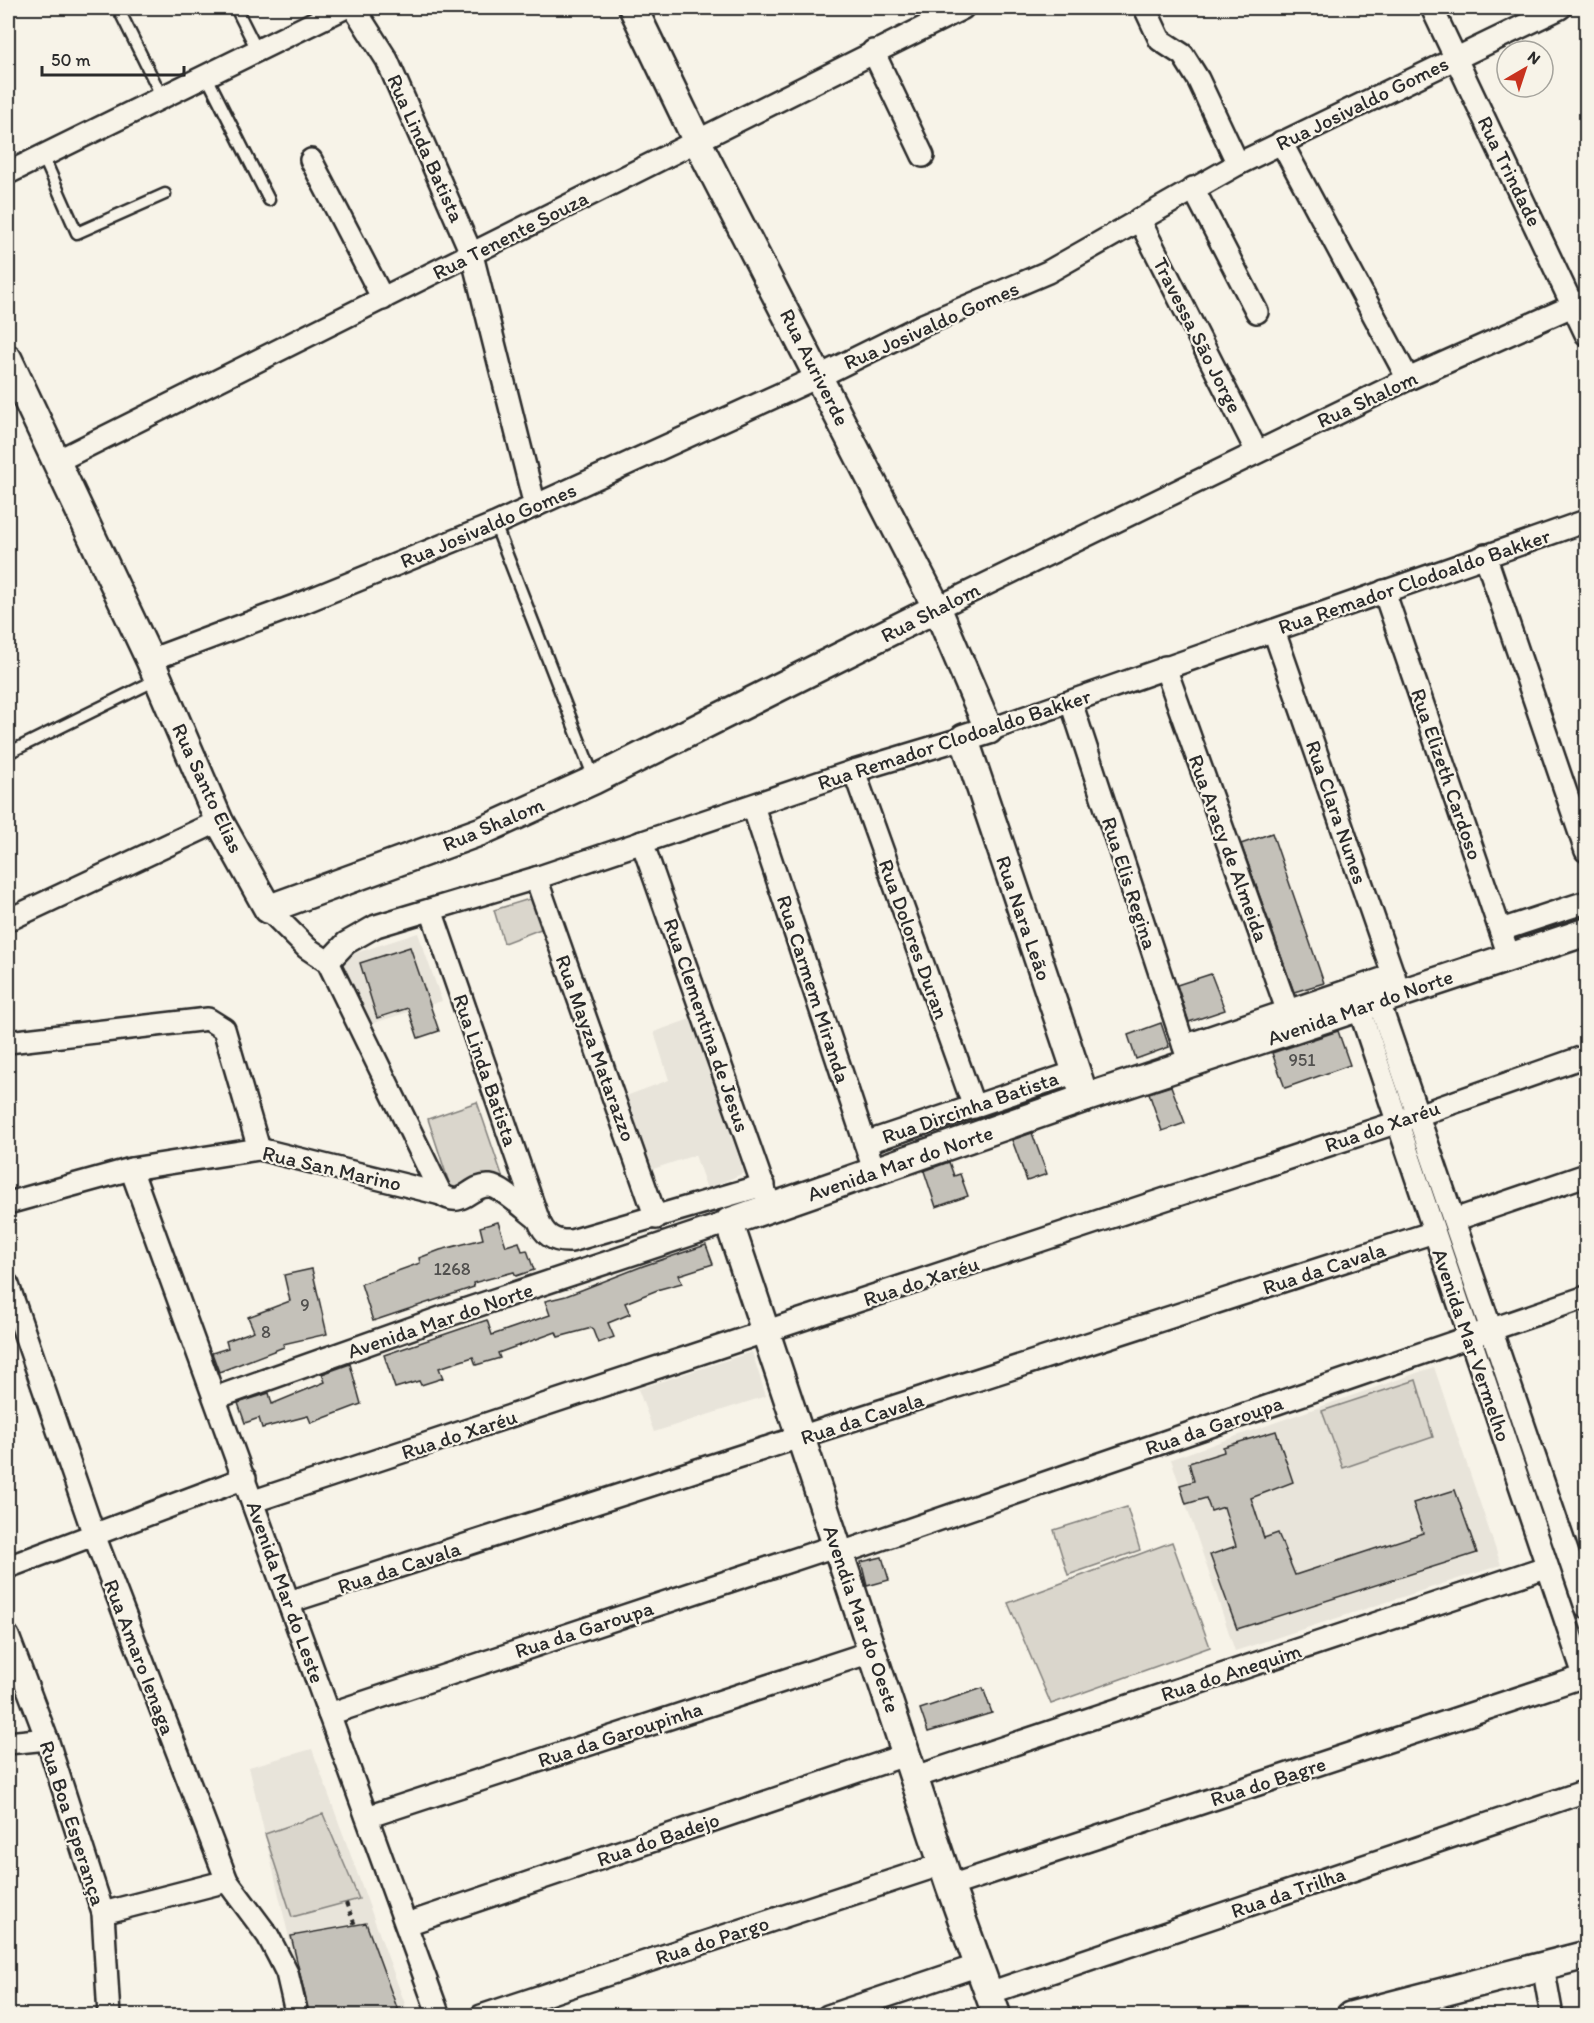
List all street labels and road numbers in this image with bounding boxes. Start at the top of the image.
street label: Rua Josivaldo Gomes [1272,50,1452,156]
street label: Rua Linda Batista [382,70,470,226]
street label: Rua Trindade [1472,112,1548,230]
street label: Rua Tenente Souza [428,185,592,285]
street label: Travessa São Jorge [1148,253,1248,417]
street label: Rua Josivaldo Gomes [840,275,1022,375]
street label: Rua Auriverde [775,304,855,430]
street label: Rua Shalom [1313,365,1421,433]
street label: Rua Josivaldo Gomes [396,477,580,573]
street label: Rua Remador Clodoaldo Bakker [1275,522,1554,639]
street label: Rua Shalom [876,576,984,648]
street label: Rua Remador Clodoaldo Bakker [814,683,1094,795]
street label: Rua Elizeth Cardoso [1406,685,1488,863]
street label: Rua Santo Elias [167,719,249,857]
street label: Rua Clara Nunes [1301,737,1373,887]
street label: Rua Aracy de Almeida [1183,751,1275,945]
street label: Rua Shalom [439,791,548,857]
street label: Rua Elis Regina [1097,814,1163,952]
street label: Rua Nara Leão [991,852,1057,984]
street label: Rua Dolores Duran [874,856,954,1022]
street label: Rua Carmem Miranda [772,892,856,1086]
street label: Rua Clementina de Jesus [659,915,755,1135]
street label: Rua Mayza Matarazzo [551,951,641,1145]
street label: Avenida Mar do Norte [1264,963,1456,1051]
street label: Rua Linda Batista [448,991,524,1150]
street label: Rua Dircinha Batista [879,1065,1061,1149]
street label: Rua do Xaréu [1321,1095,1443,1157]
street label: Avenida Mar do Norte [804,1119,996,1207]
street label: Rua San Marino [260,1140,404,1196]
street label: Rua da Cavala [1259,1236,1389,1300]
street label: Avenida Mar Vermelho [1427,1245,1517,1445]
street label: Rua do Xaréu [860,1251,982,1311]
street label: Avenida Mar do Norte [344,1276,536,1364]
street label: Rua da Cavala [797,1386,927,1450]
street label: Rua da Garoupa [1142,1390,1286,1460]
street label: Rua do Xaréu [398,1404,520,1464]
street label: Avenida Mar do Leste [241,1498,331,1686]
street label: Avendia Mar do Oeste [818,1522,906,1716]
street label: Rua da Cavala [334,1535,464,1599]
street label: Rua Amaro Ienaga [99,1576,181,1738]
street label: Rua da Garoupa [512,1595,657,1663]
street label: Rua do Anequim [1158,1637,1305,1706]
street label: Rua da Garoupinha [534,1696,706,1772]
street label: Rua Boa Esperança [35,1737,111,1909]
street label: Rua do Bagre [1207,1751,1329,1811]
street label: Rua do Badejo [593,1806,723,1872]
street label: Rua da Trilha [1228,1861,1348,1923]
street label: Rua do Pargo [652,1910,772,1970]

